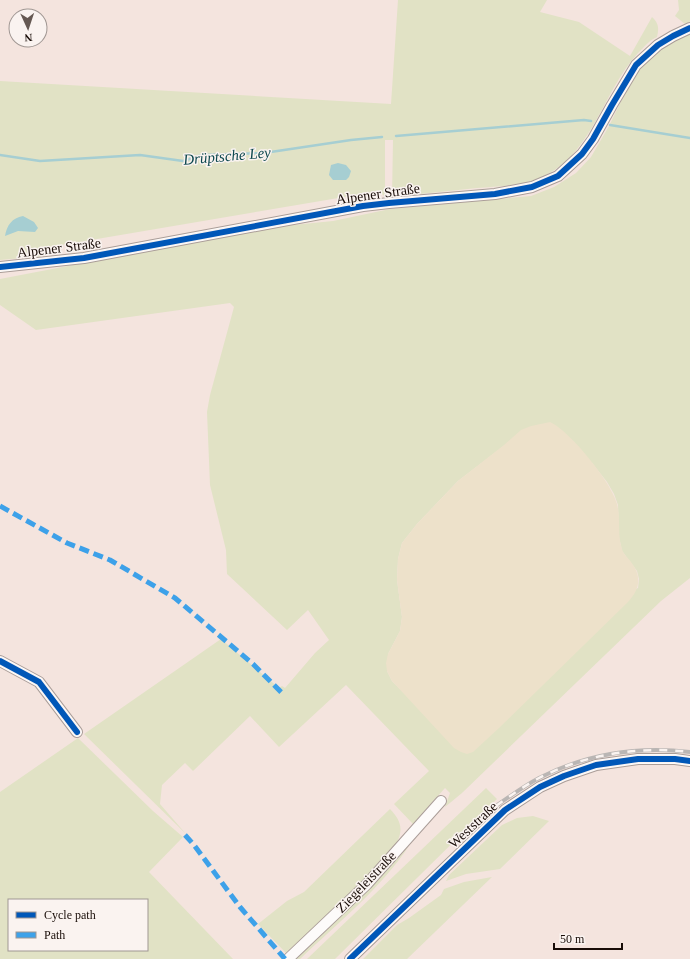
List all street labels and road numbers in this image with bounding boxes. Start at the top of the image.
street label: Alpener Straße [335,181,421,207]
street label: Alpener Straße [16,235,102,261]
street label: Weststraße [446,799,500,851]
street label: Ziegeleistraße [333,848,399,916]

